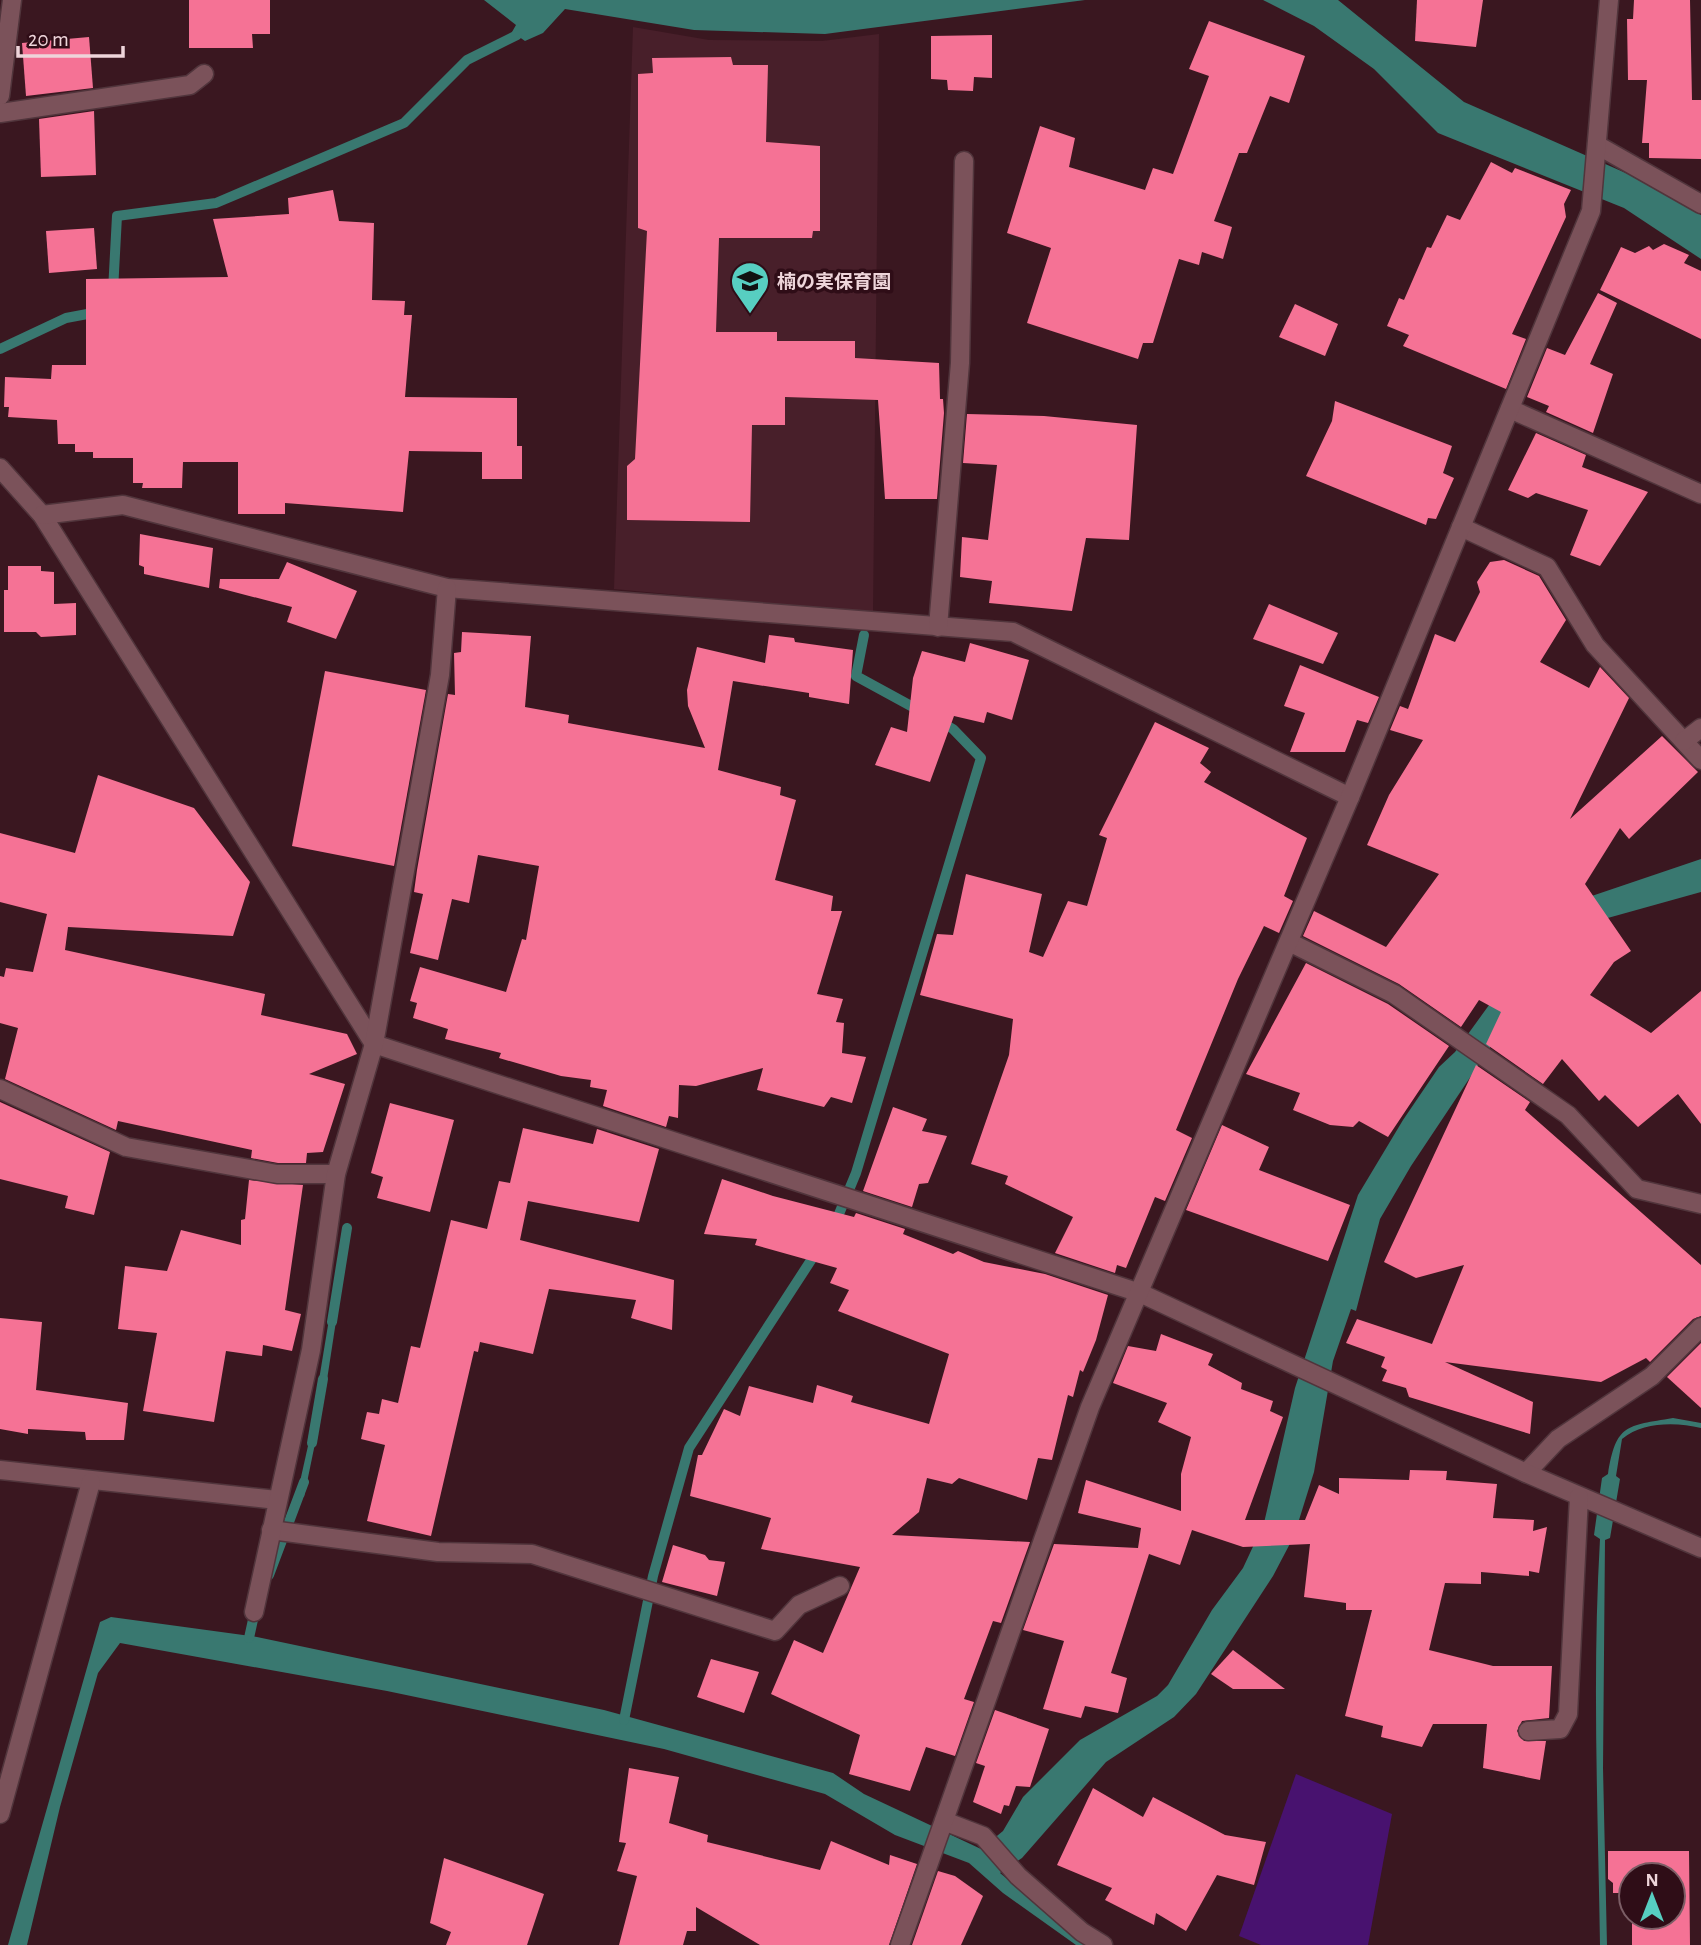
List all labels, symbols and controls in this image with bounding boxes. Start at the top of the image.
scale bar [18,14,122,58]
text: 20 m [28,29,69,50]
school or university icon: 楠の実保育園 [729,260,771,315]
place label: 楠の実保育園 [777,272,891,292]
north arrow [1617,1861,1687,1931]
text: N [1645,1871,1659,1890]

